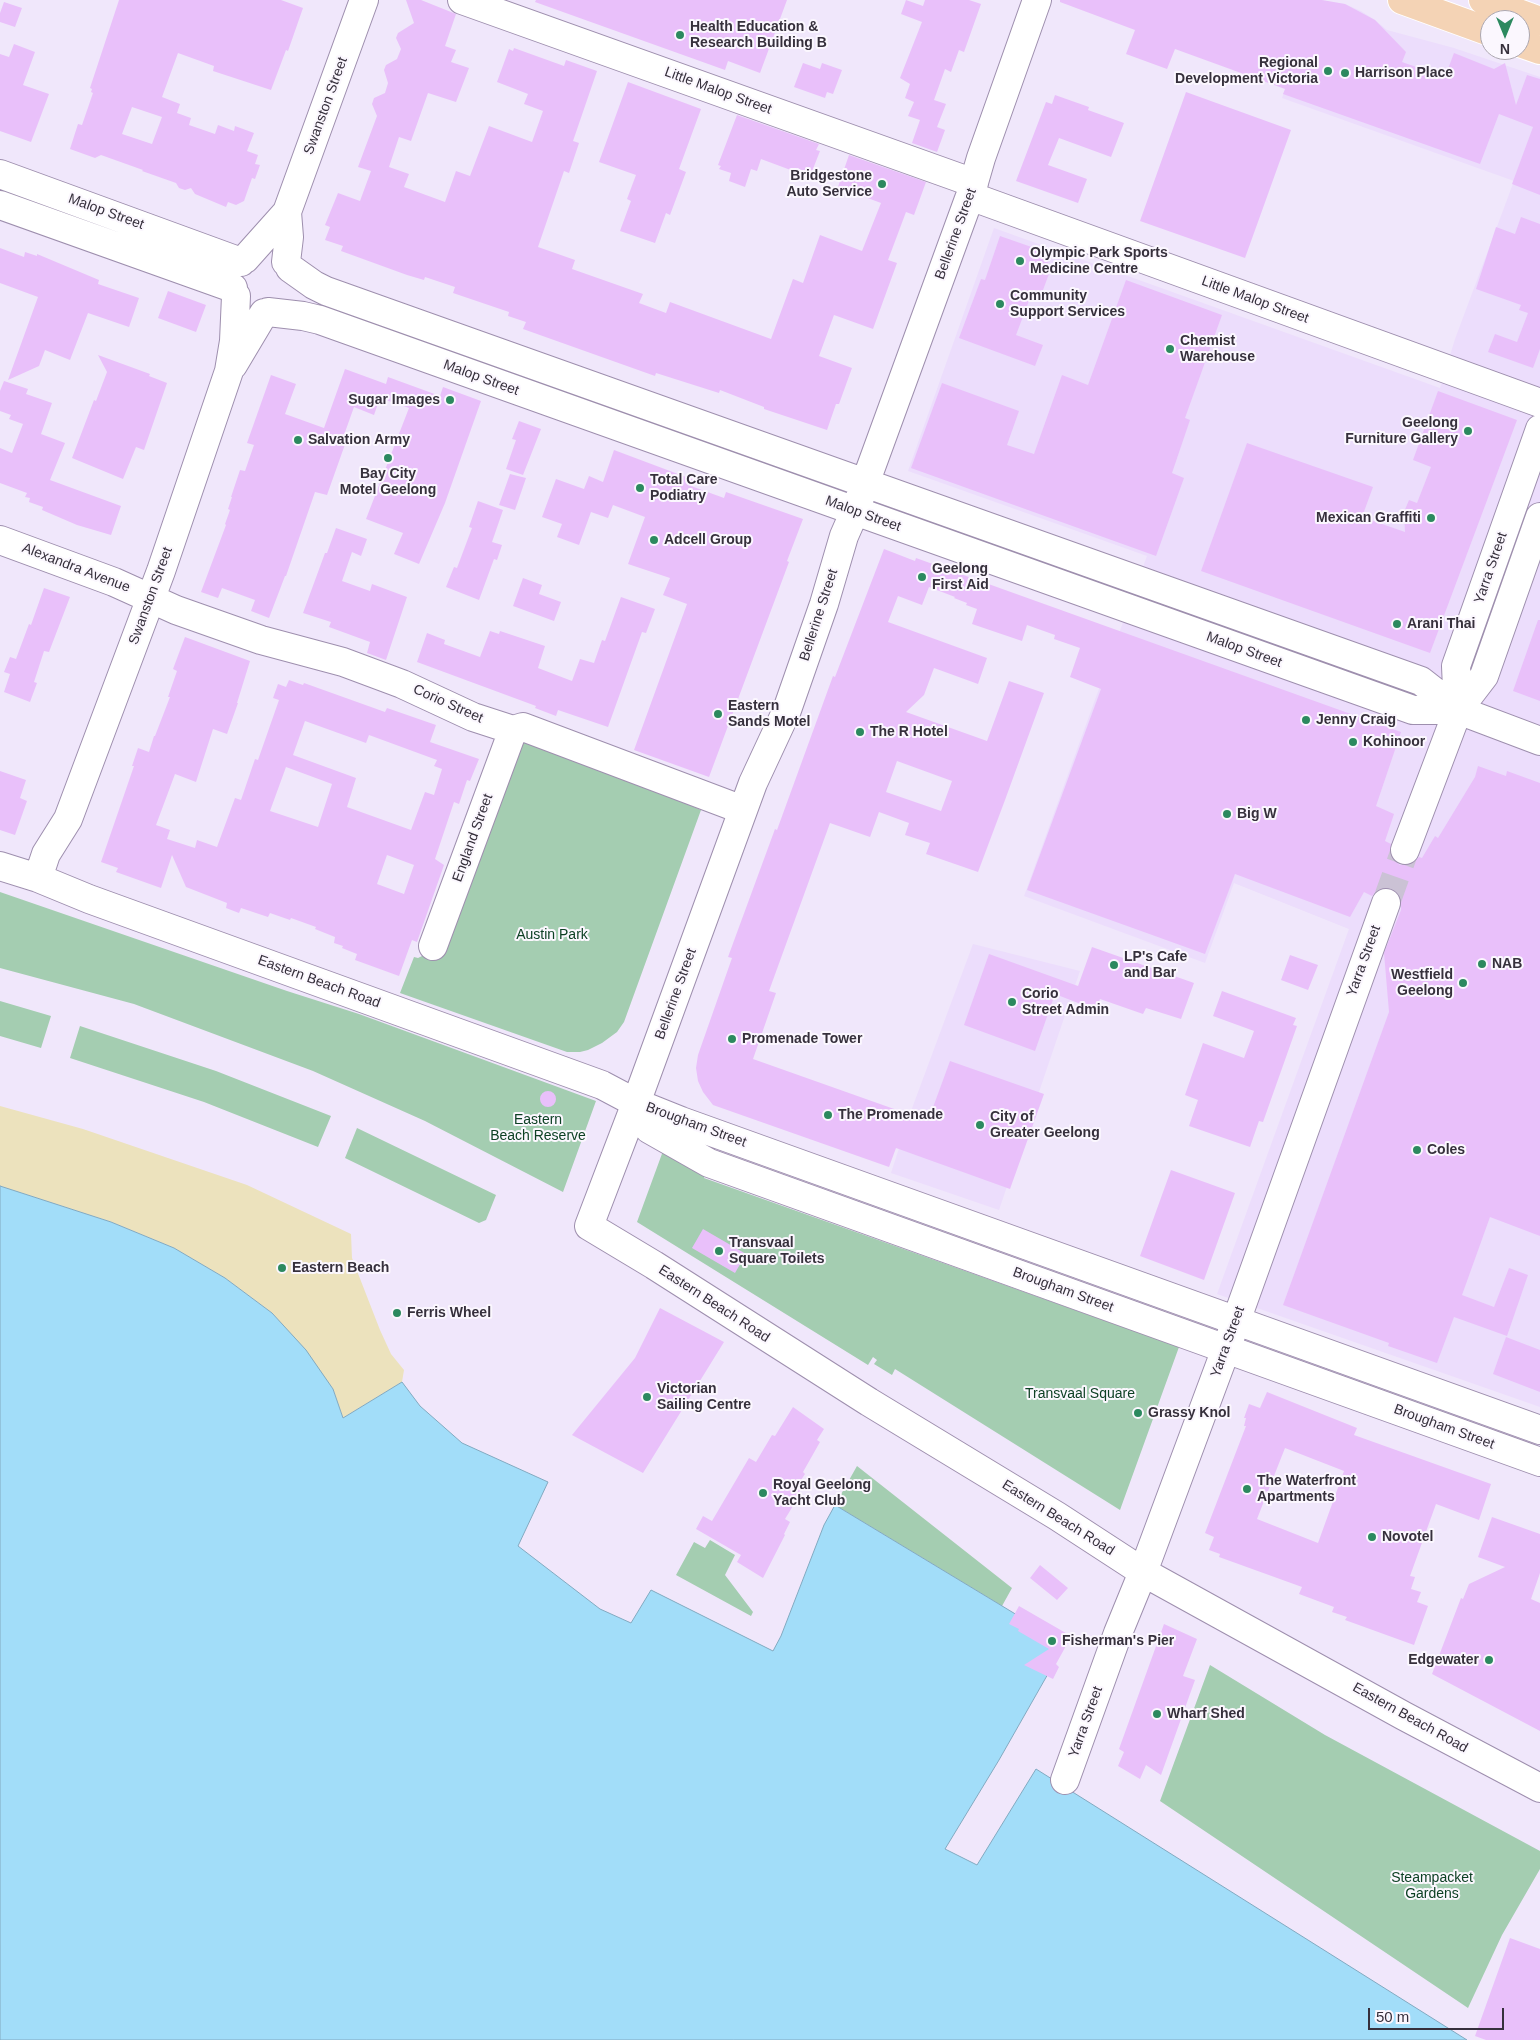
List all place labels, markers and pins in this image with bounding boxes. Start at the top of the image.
place label: Health Education & Research Building B [690,19,827,52]
marker: Health Education & Research Building B [674,29,686,41]
place label: Regional Development Victoria [1175,55,1318,88]
marker: Regional Development Victoria [1322,65,1334,77]
place label: Harrison Place [1355,65,1453,81]
marker: Harrison Place [1339,67,1351,79]
place label: Bridgestone Auto Service [786,168,872,200]
marker: Bridgestone Auto Service [876,178,888,190]
place label: Olympic Park Sports Medicine Centre [1030,245,1168,278]
marker: Olympic Park Sports Medicine Centre [1014,255,1026,267]
place label: Community Support Services [1010,288,1125,321]
marker: Community Support Services [994,298,1006,310]
place label: Chemist Warehouse [1180,333,1255,366]
marker: Chemist Warehouse [1164,343,1176,355]
place label: Sugar Images [348,392,440,408]
marker: Sugar Images [444,394,456,406]
place label: Geelong Furniture Gallery [1345,415,1458,448]
marker: Geelong Furniture Gallery [1462,425,1474,437]
place label: Salvation Army [308,432,410,448]
marker: Salvation Army [292,434,304,446]
marker: Bay City Motel Geelong [382,452,394,464]
place label: Bay City Motel Geelong [340,466,436,498]
place label: Total Care Podiatry [650,472,717,504]
marker: Total Care Podiatry [634,482,646,494]
place label: Mexican Graffiti [1316,510,1421,526]
marker: Mexican Graffiti [1425,512,1437,524]
place label: Adcell Group [664,532,752,548]
marker: Adcell Group [648,534,660,546]
place label: Geelong First Aid [932,561,989,594]
marker: Geelong First Aid [916,571,928,583]
place label: Arani Thai [1407,616,1475,632]
marker: Arani Thai [1391,618,1403,630]
place label: Eastern Sands Motel [728,698,810,730]
marker: Eastern Sands Motel [712,708,724,720]
place label: Jenny Craig [1316,712,1396,728]
marker: Jenny Craig [1300,714,1312,726]
place label: The R Hotel [870,724,948,740]
marker: The R Hotel [854,726,866,738]
place label: Kohinoor [1363,734,1425,750]
marker: Kohinoor [1347,736,1359,748]
place label: Big W [1237,806,1277,822]
marker: Big W [1221,808,1233,820]
place label: LP's Cafe and Bar [1124,949,1187,982]
place label: NAB [1492,956,1522,972]
marker: NAB [1476,958,1488,970]
marker: LP's Cafe and Bar [1108,959,1120,971]
place label: Westfield Geelong [1391,967,1453,1000]
marker: Westfield Geelong [1457,977,1469,989]
place label: Corio Street Admin [1022,986,1109,1019]
marker: Corio Street Admin [1006,996,1018,1008]
place label: Promenade Tower [742,1031,862,1047]
marker: Promenade Tower [726,1033,738,1045]
place label: The Promenade [838,1107,943,1123]
marker: The Promenade [822,1109,834,1121]
place label: City of Greater Geelong [990,1109,1100,1142]
marker: City of Greater Geelong [974,1119,986,1131]
place label: Coles [1427,1142,1465,1158]
marker: Coles [1411,1144,1423,1156]
place label: Transvaal Square Toilets [729,1235,824,1268]
marker: Transvaal Square Toilets [713,1245,725,1257]
place label: Eastern Beach [292,1260,389,1276]
marker: Eastern Beach [276,1262,288,1274]
place label: Ferris Wheel [407,1305,491,1321]
marker: Ferris Wheel [391,1307,403,1319]
place label: Victorian Sailing Centre [657,1381,751,1414]
marker: Victorian Sailing Centre [641,1391,653,1403]
place label: Grassy Knol [1148,1405,1230,1421]
marker: Grassy Knol [1132,1407,1144,1419]
place label: The Waterfront Apartments [1257,1473,1356,1505]
place label: Royal Geelong Yacht Club [773,1477,871,1510]
marker: The Waterfront Apartments [1241,1483,1253,1495]
marker: Royal Geelong Yacht Club [757,1487,769,1499]
place label: Novotel [1382,1529,1433,1545]
marker: Novotel [1366,1531,1378,1543]
place label: Fisherman's Pier [1062,1633,1174,1649]
marker: Fisherman's Pier [1046,1635,1058,1647]
place label: Edgewater [1408,1652,1479,1668]
marker: Edgewater [1483,1654,1495,1666]
place label: Wharf Shed [1167,1706,1245,1722]
marker: Wharf Shed [1151,1708,1163,1720]

